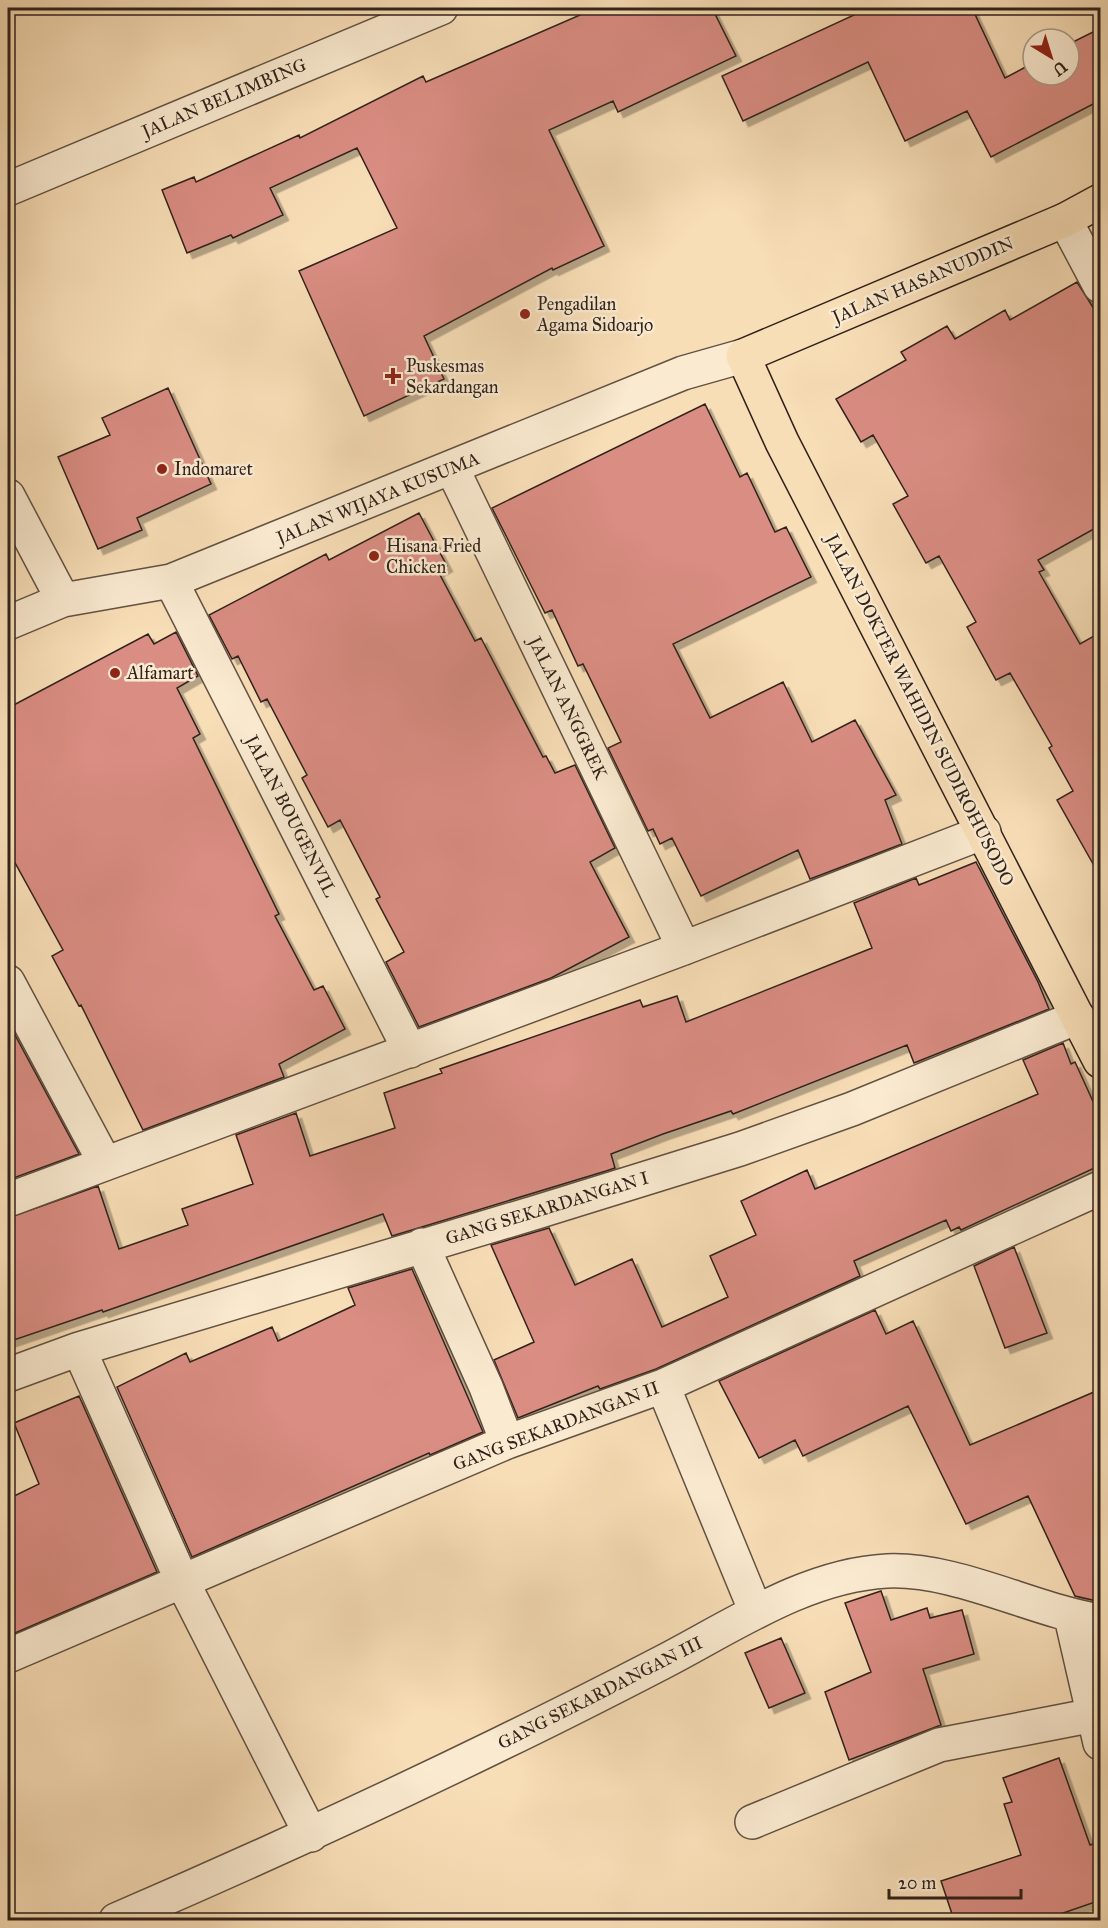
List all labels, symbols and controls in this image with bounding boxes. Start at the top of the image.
north arrow [1021,27,1081,87]
street label: JALAN BELIMBING [137,53,310,144]
text: U [1049,57,1071,80]
street label: JALAN HASANUDDIN [827,232,1017,330]
place label: Pengadilan Agama Sidoarjo [536,293,653,337]
marker: Pengadilan Agama Sidoarjo [518,307,532,321]
place label: Puskesmas Sekardangan [406,355,499,399]
marker: Puskesmas Sekardangan [384,367,402,385]
street label: JALAN WIJAYA KUSUMA [272,447,483,550]
place label: Indomaret [174,458,253,480]
marker: Indomaret [155,462,169,476]
street label: JALAN DOKTER WAHIDIN SUDIROHUSODO [819,528,1019,890]
place label: Hisana Fried Chicken [386,535,481,578]
marker: Hisana Fried Chicken [367,549,381,563]
street label: JALAN ANGGREK [522,631,613,785]
place label: Alfamart [126,662,194,684]
marker: Alfamart [108,666,122,680]
street label: JALAN BOUGENVIL [239,730,342,902]
street label: GANG SEKARDANGAN I [443,1166,652,1249]
street label: GANG SEKARDANGAN II [450,1376,662,1476]
street label: GANG SEKARDANGAN III [494,1632,706,1754]
scale bar [889,1862,1021,1900]
text: 20 m [898,1872,936,1894]

